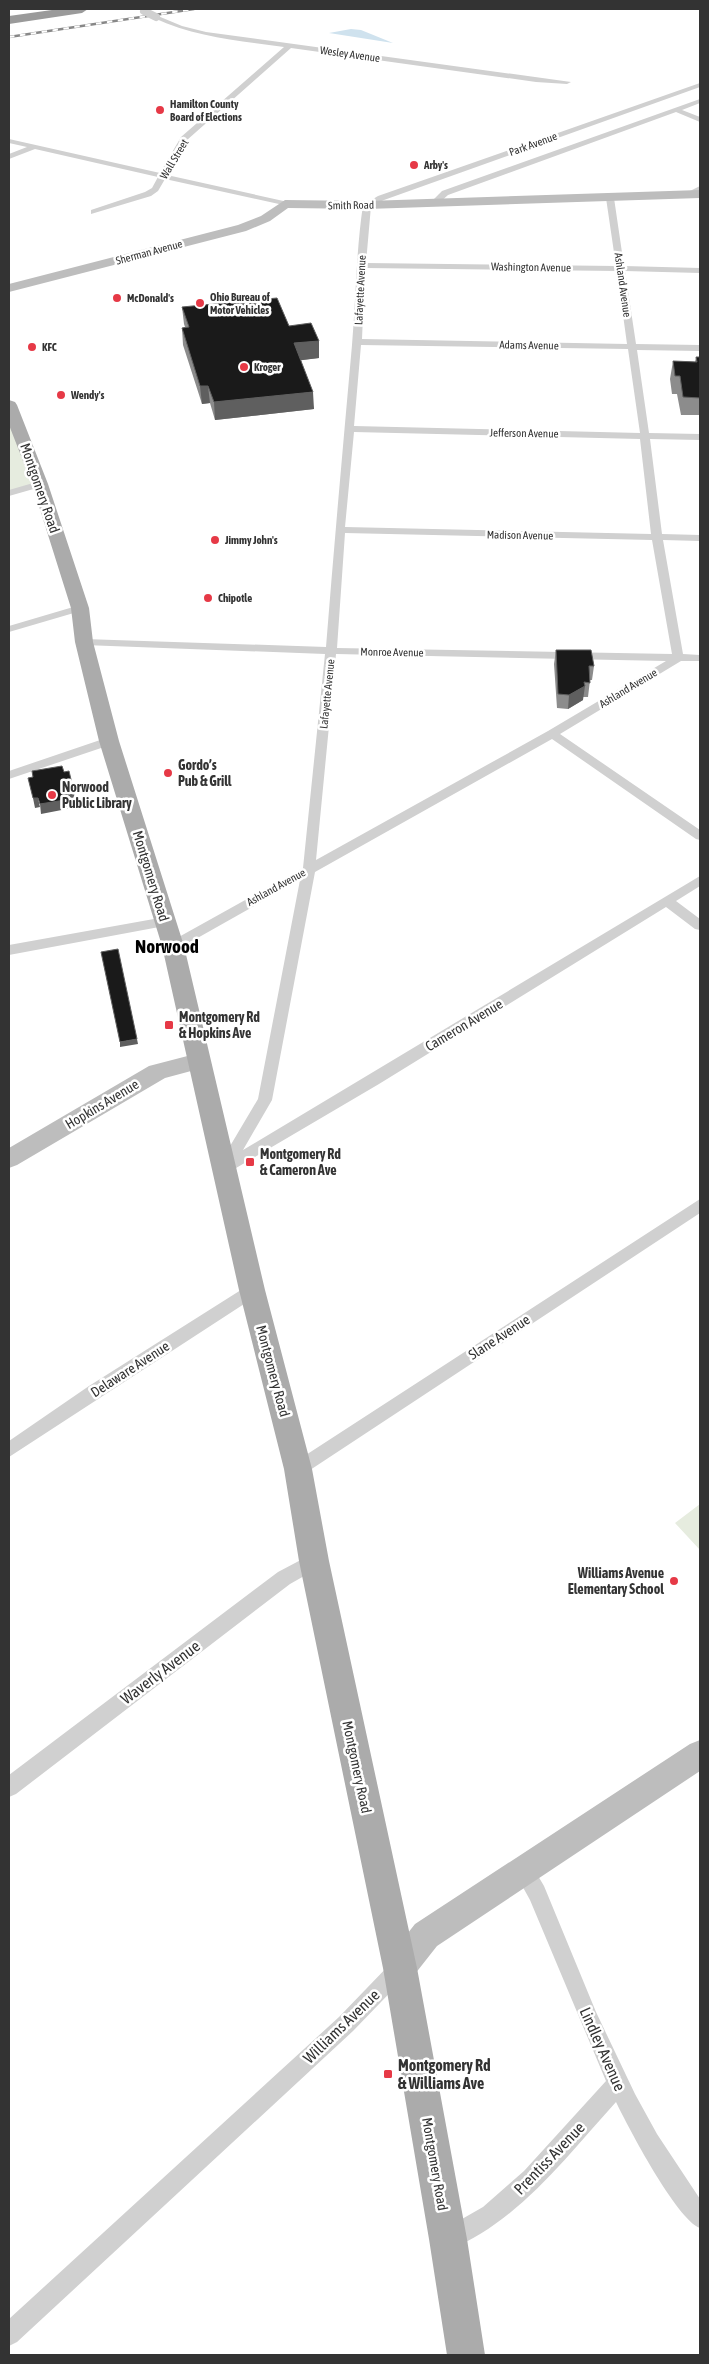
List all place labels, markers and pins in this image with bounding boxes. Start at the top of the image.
place label: Hamilton County Board of Elections [170,98,242,123]
marker: Hamilton County Board of Elections [154,104,166,116]
marker: Arby's [408,159,420,171]
place label: Arby's [423,159,448,171]
place label: Ohio Bureau of Motor Vehicles [210,291,271,316]
marker: McDonald's [111,292,123,304]
place label: McDonald's [127,292,174,304]
marker: Ohio Bureau of Motor Vehicles [194,297,206,309]
marker: KFC [26,341,38,353]
place label: KFC [42,341,57,353]
marker: Kroger [238,361,250,373]
place label: Kroger [254,361,281,373]
marker: Wendy's [55,389,67,401]
place label: Wendy's [70,389,105,401]
marker: Jimmy John's [209,534,221,546]
place label: Jimmy John's [224,534,278,546]
marker: Chipotle [202,592,214,604]
place label: Chipotle [218,592,252,604]
place label: Gordo’s Pub & Grill [178,757,232,789]
marker: Gordo’s Pub & Grill [162,767,174,779]
place label: Norwood Public Library [62,779,132,811]
marker: Norwood Public Library [46,789,58,801]
place label: Montgomery Rd & Hopkins Ave [179,1009,260,1041]
marker: Montgomery Rd & Hopkins Ave [163,1019,175,1031]
place label: Montgomery Rd & Cameron Ave [260,1146,341,1178]
marker: Montgomery Rd & Cameron Ave [244,1156,256,1168]
place label: Williams Avenue Elementary School [568,1565,664,1597]
marker: Williams Avenue Elementary School [668,1575,680,1587]
place label: Montgomery Rd & Williams Ave [398,2056,491,2092]
marker: Montgomery Rd & Williams Ave [382,2068,394,2080]

